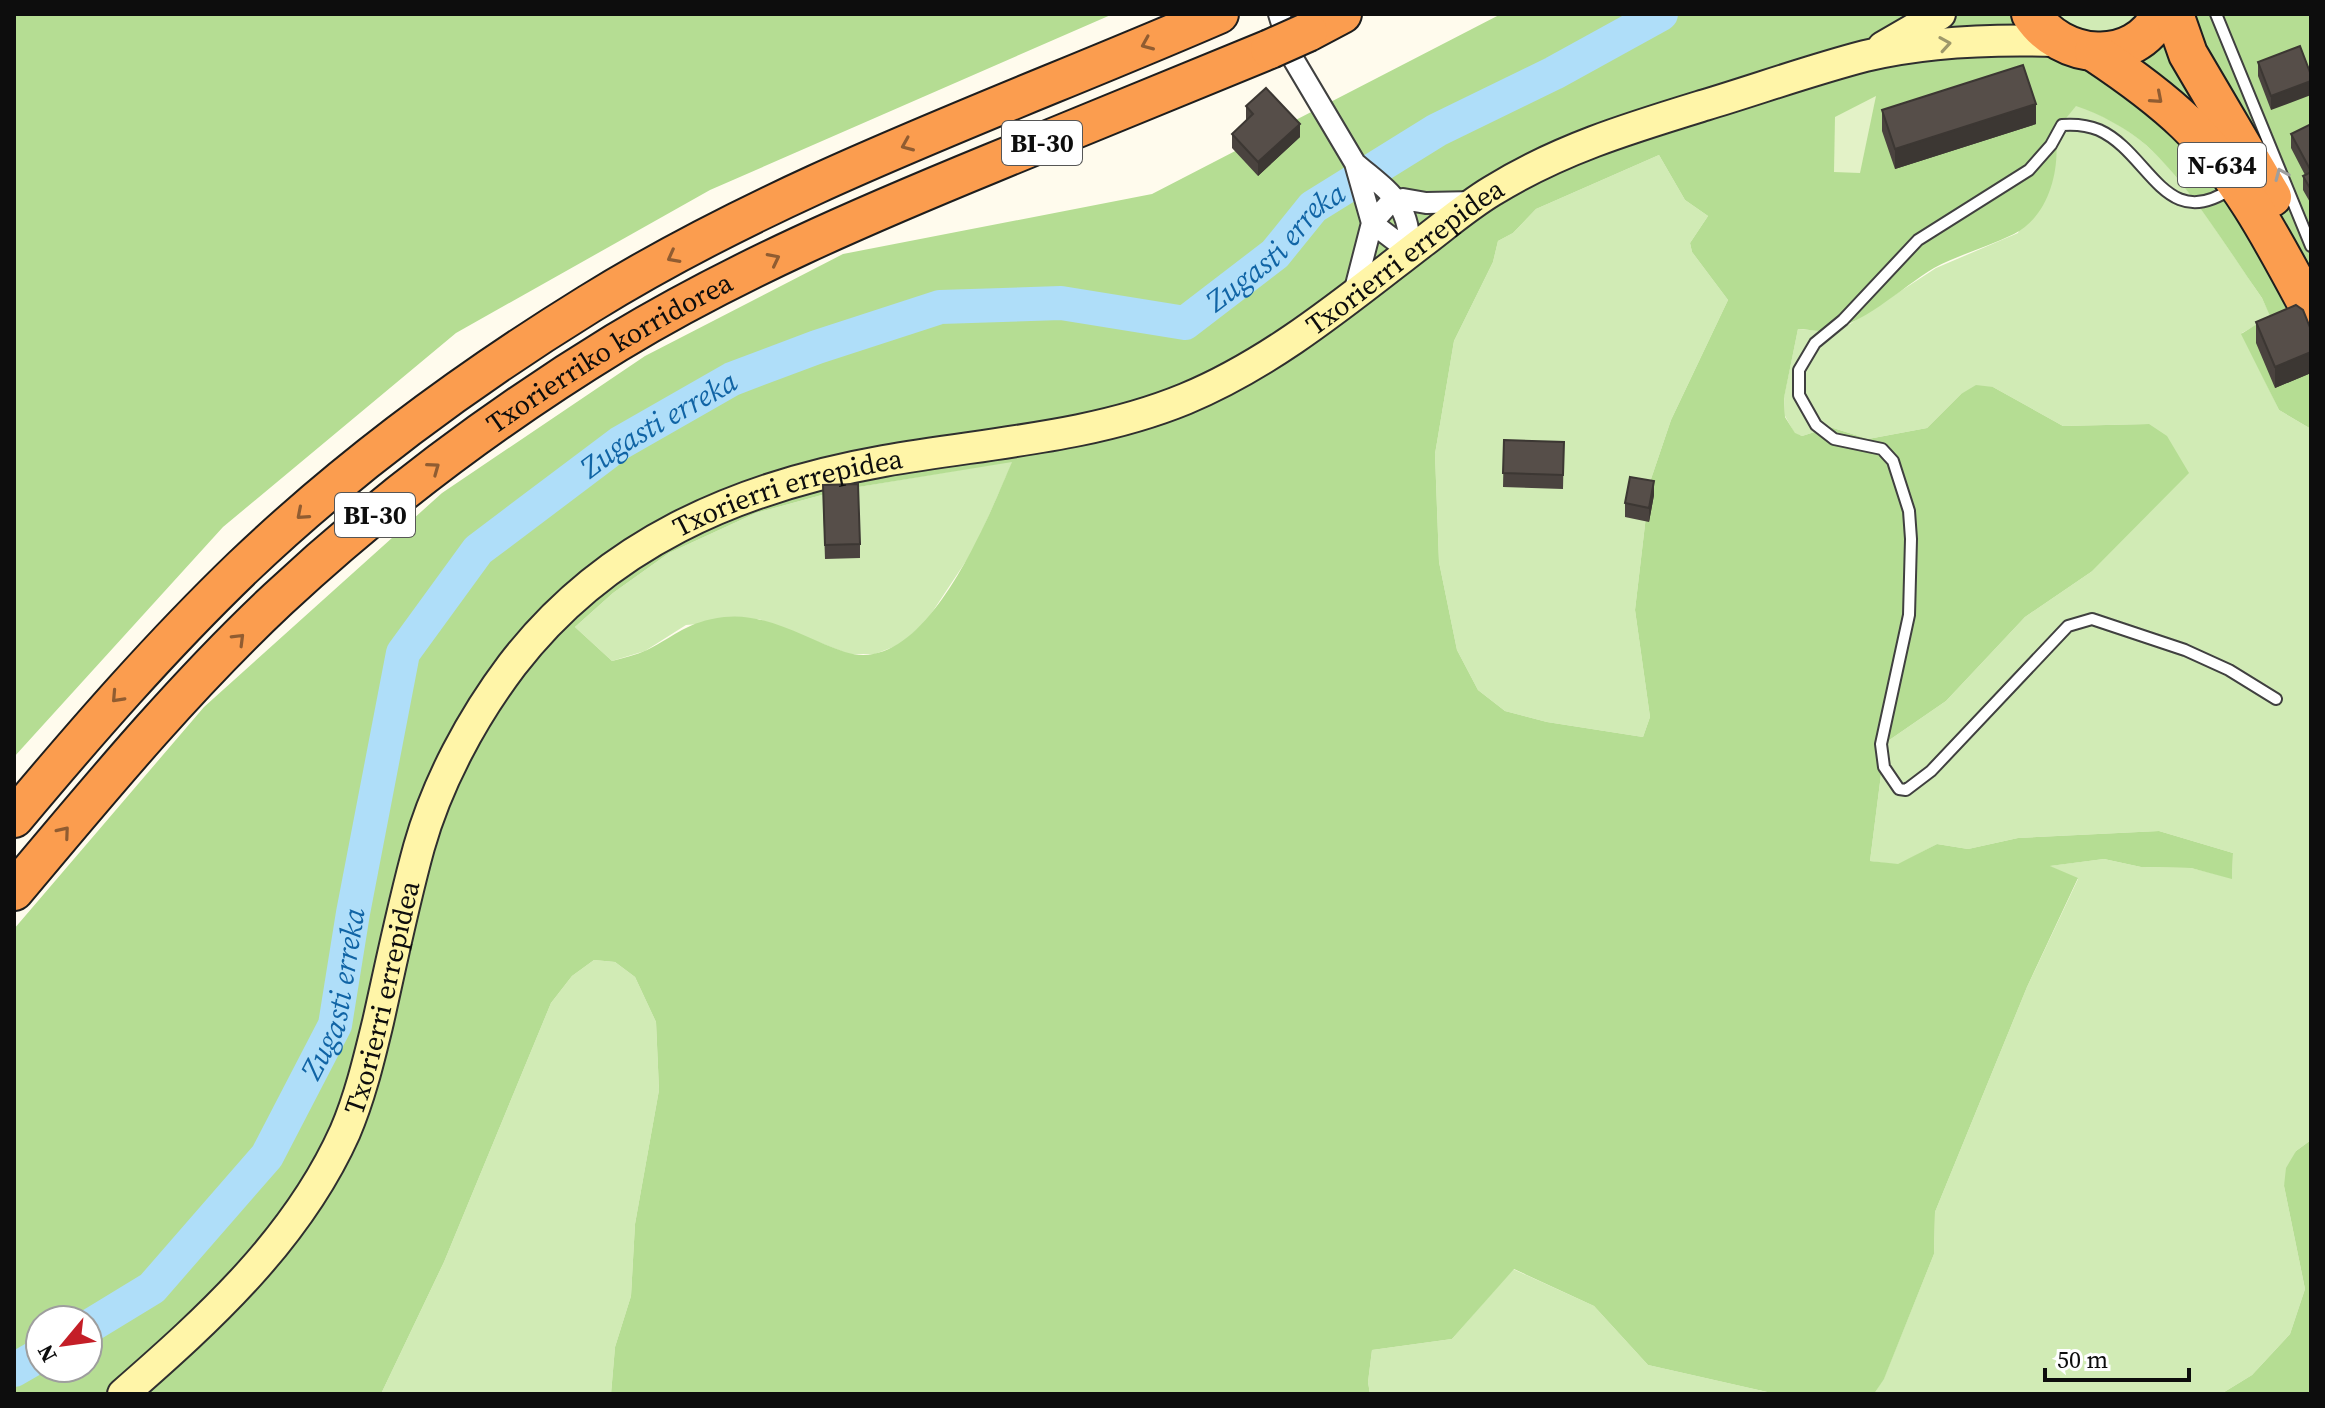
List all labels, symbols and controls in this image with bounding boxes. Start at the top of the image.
one-way arrow [1141,35,1155,51]
one-way arrow [1939,36,1952,53]
one-way arrow [2148,88,2163,102]
road number: BI-30 [1002,121,1082,165]
one-way arrow [901,135,915,151]
road number: N-634 [2178,143,2266,187]
one-way arrow [2275,168,2291,182]
street label: Txorierri errepidea [1298,169,1512,344]
water label: Zugasti erreka [1196,172,1353,321]
one-way arrow [667,247,681,263]
one-way arrow [766,253,781,268]
street label: Txorierriko korridorea [478,263,739,442]
water label: Zugasti erreka [571,360,745,487]
street label: Txorierri errepidea [666,439,906,546]
one-way arrow [425,463,440,477]
road number: BI-30 [335,493,415,537]
one-way arrow [297,504,312,519]
one-way arrow [229,634,244,648]
one-way arrow [113,687,127,702]
one-way arrow [55,826,69,841]
street label: Txorierri errepidea [334,876,429,1119]
water label: Zugasti erreka [290,904,374,1087]
north arrow [24,1304,104,1384]
scale bar [2045,1332,2189,1382]
text: N [30,1339,64,1368]
text: 50 m [2057,1343,2108,1376]

